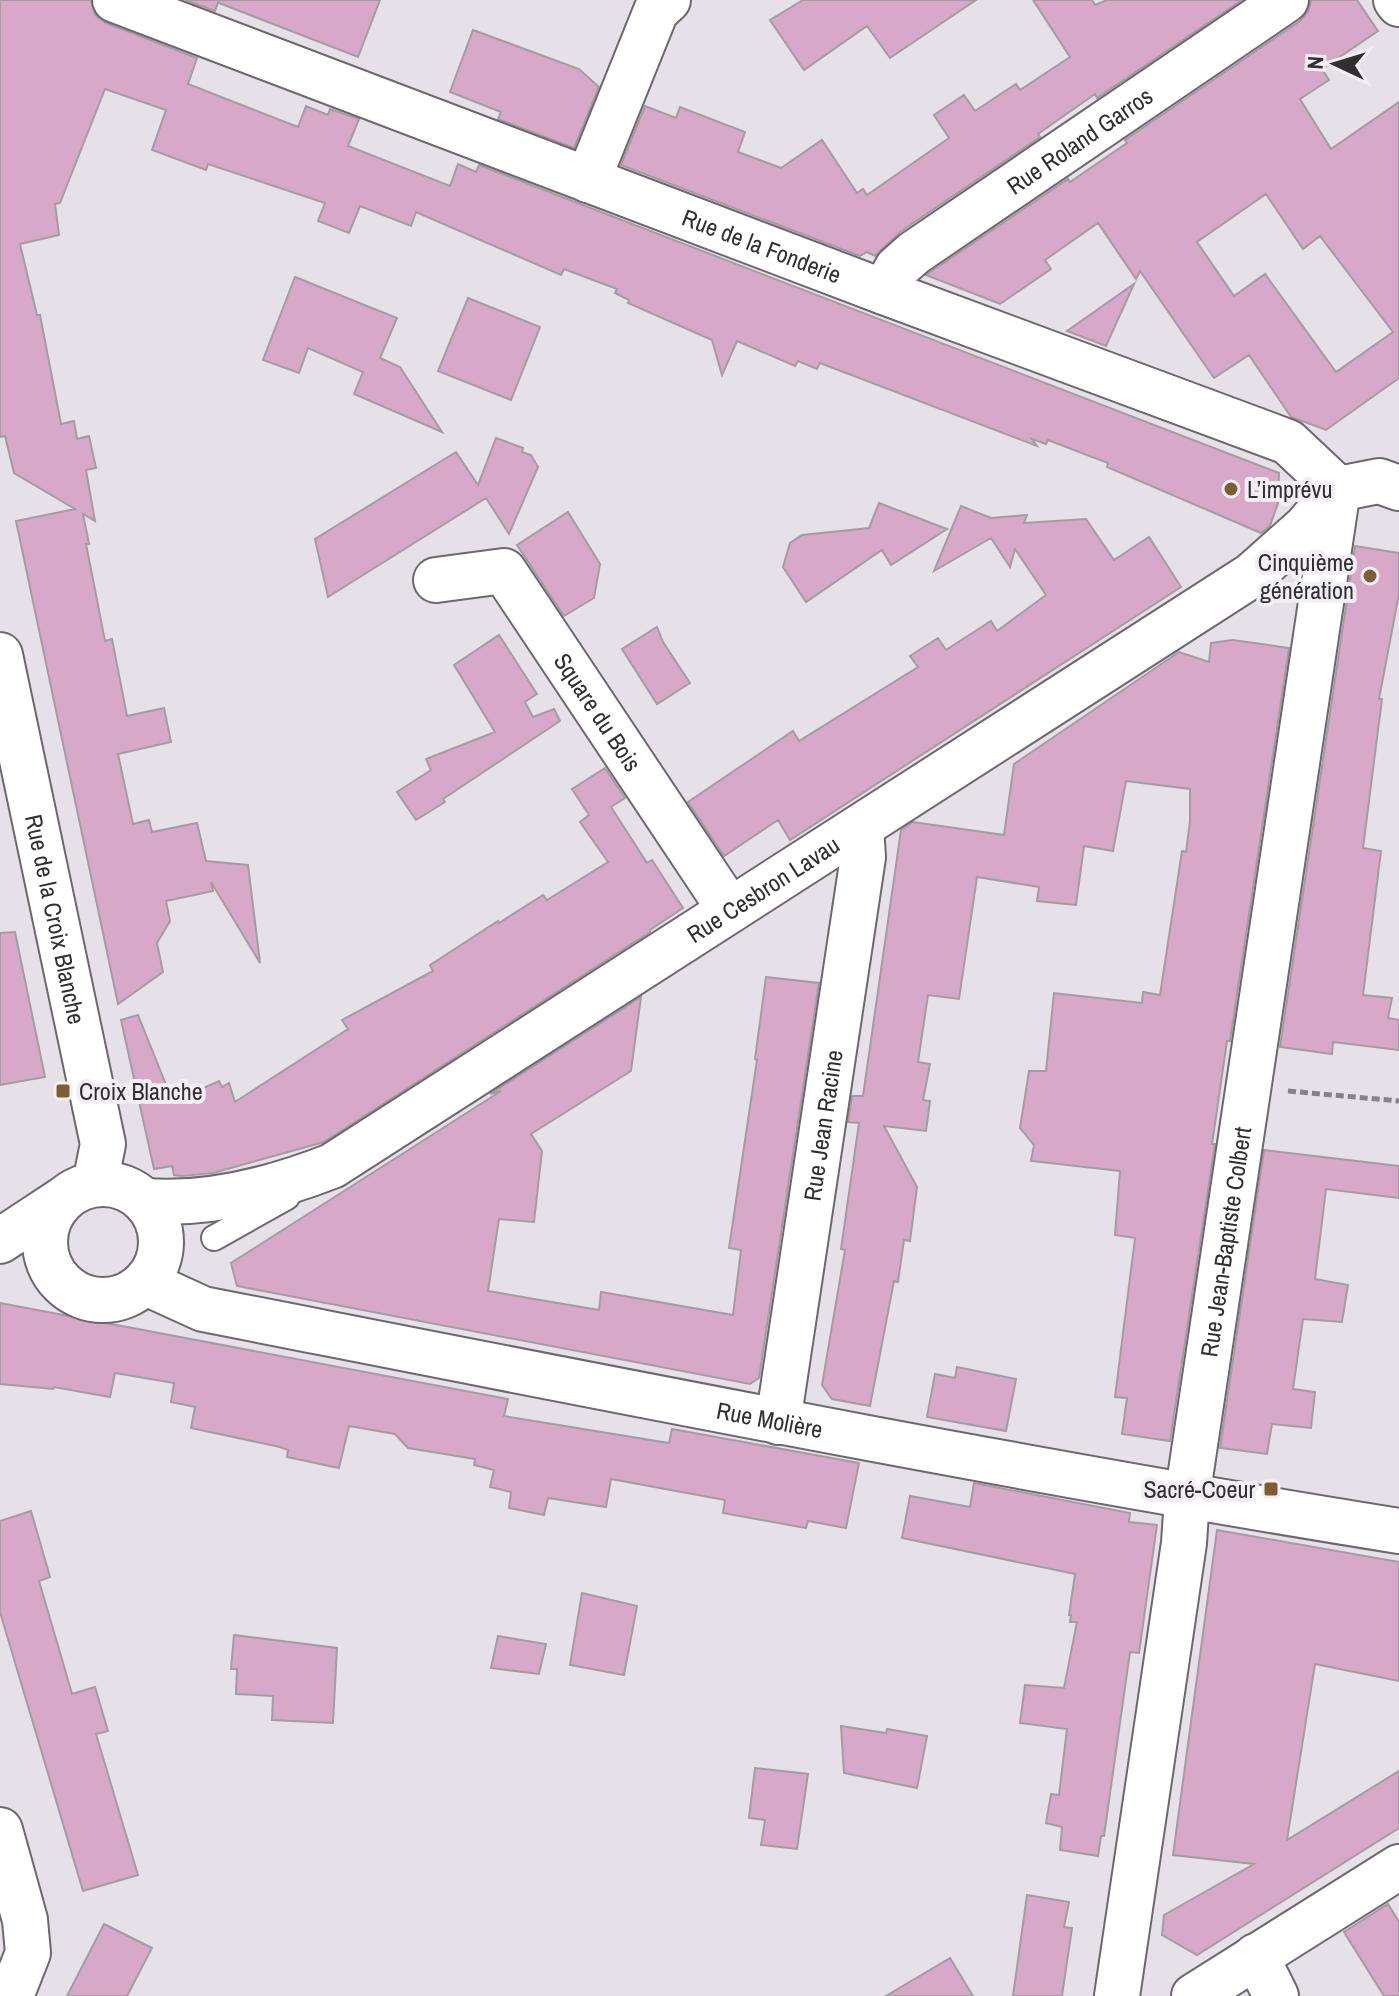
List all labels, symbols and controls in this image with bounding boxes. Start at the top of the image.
north arrow [1295,24,1375,104]
text: N [1300,55,1330,70]
street label: Rue Roland Garros [1000,80,1159,201]
street label: Rue de la Fonderie [678,201,846,290]
place label: L’imprévu [1247,473,1332,505]
marker: L’imprévu [1222,480,1240,498]
place label: Cinquième génération [1258,546,1354,606]
marker: Cinquième génération [1361,567,1379,585]
street label: Square du Bois [547,647,649,777]
street label: Rue de la Croix Blanche [18,811,93,1027]
street label: Rue Cesbron Lavau [681,828,845,950]
street label: Rue Jean Racine [795,1048,850,1203]
place label: Croix Blanche [79,1075,203,1107]
marker: Croix Blanche [54,1082,72,1100]
street label: Rue Jean-Baptiste Colbert [1192,1124,1258,1359]
street label: Rue Molière [714,1394,825,1445]
place label: Sacré-Coeur [1143,1473,1255,1505]
marker: Sacré-Coeur [1262,1480,1280,1498]

